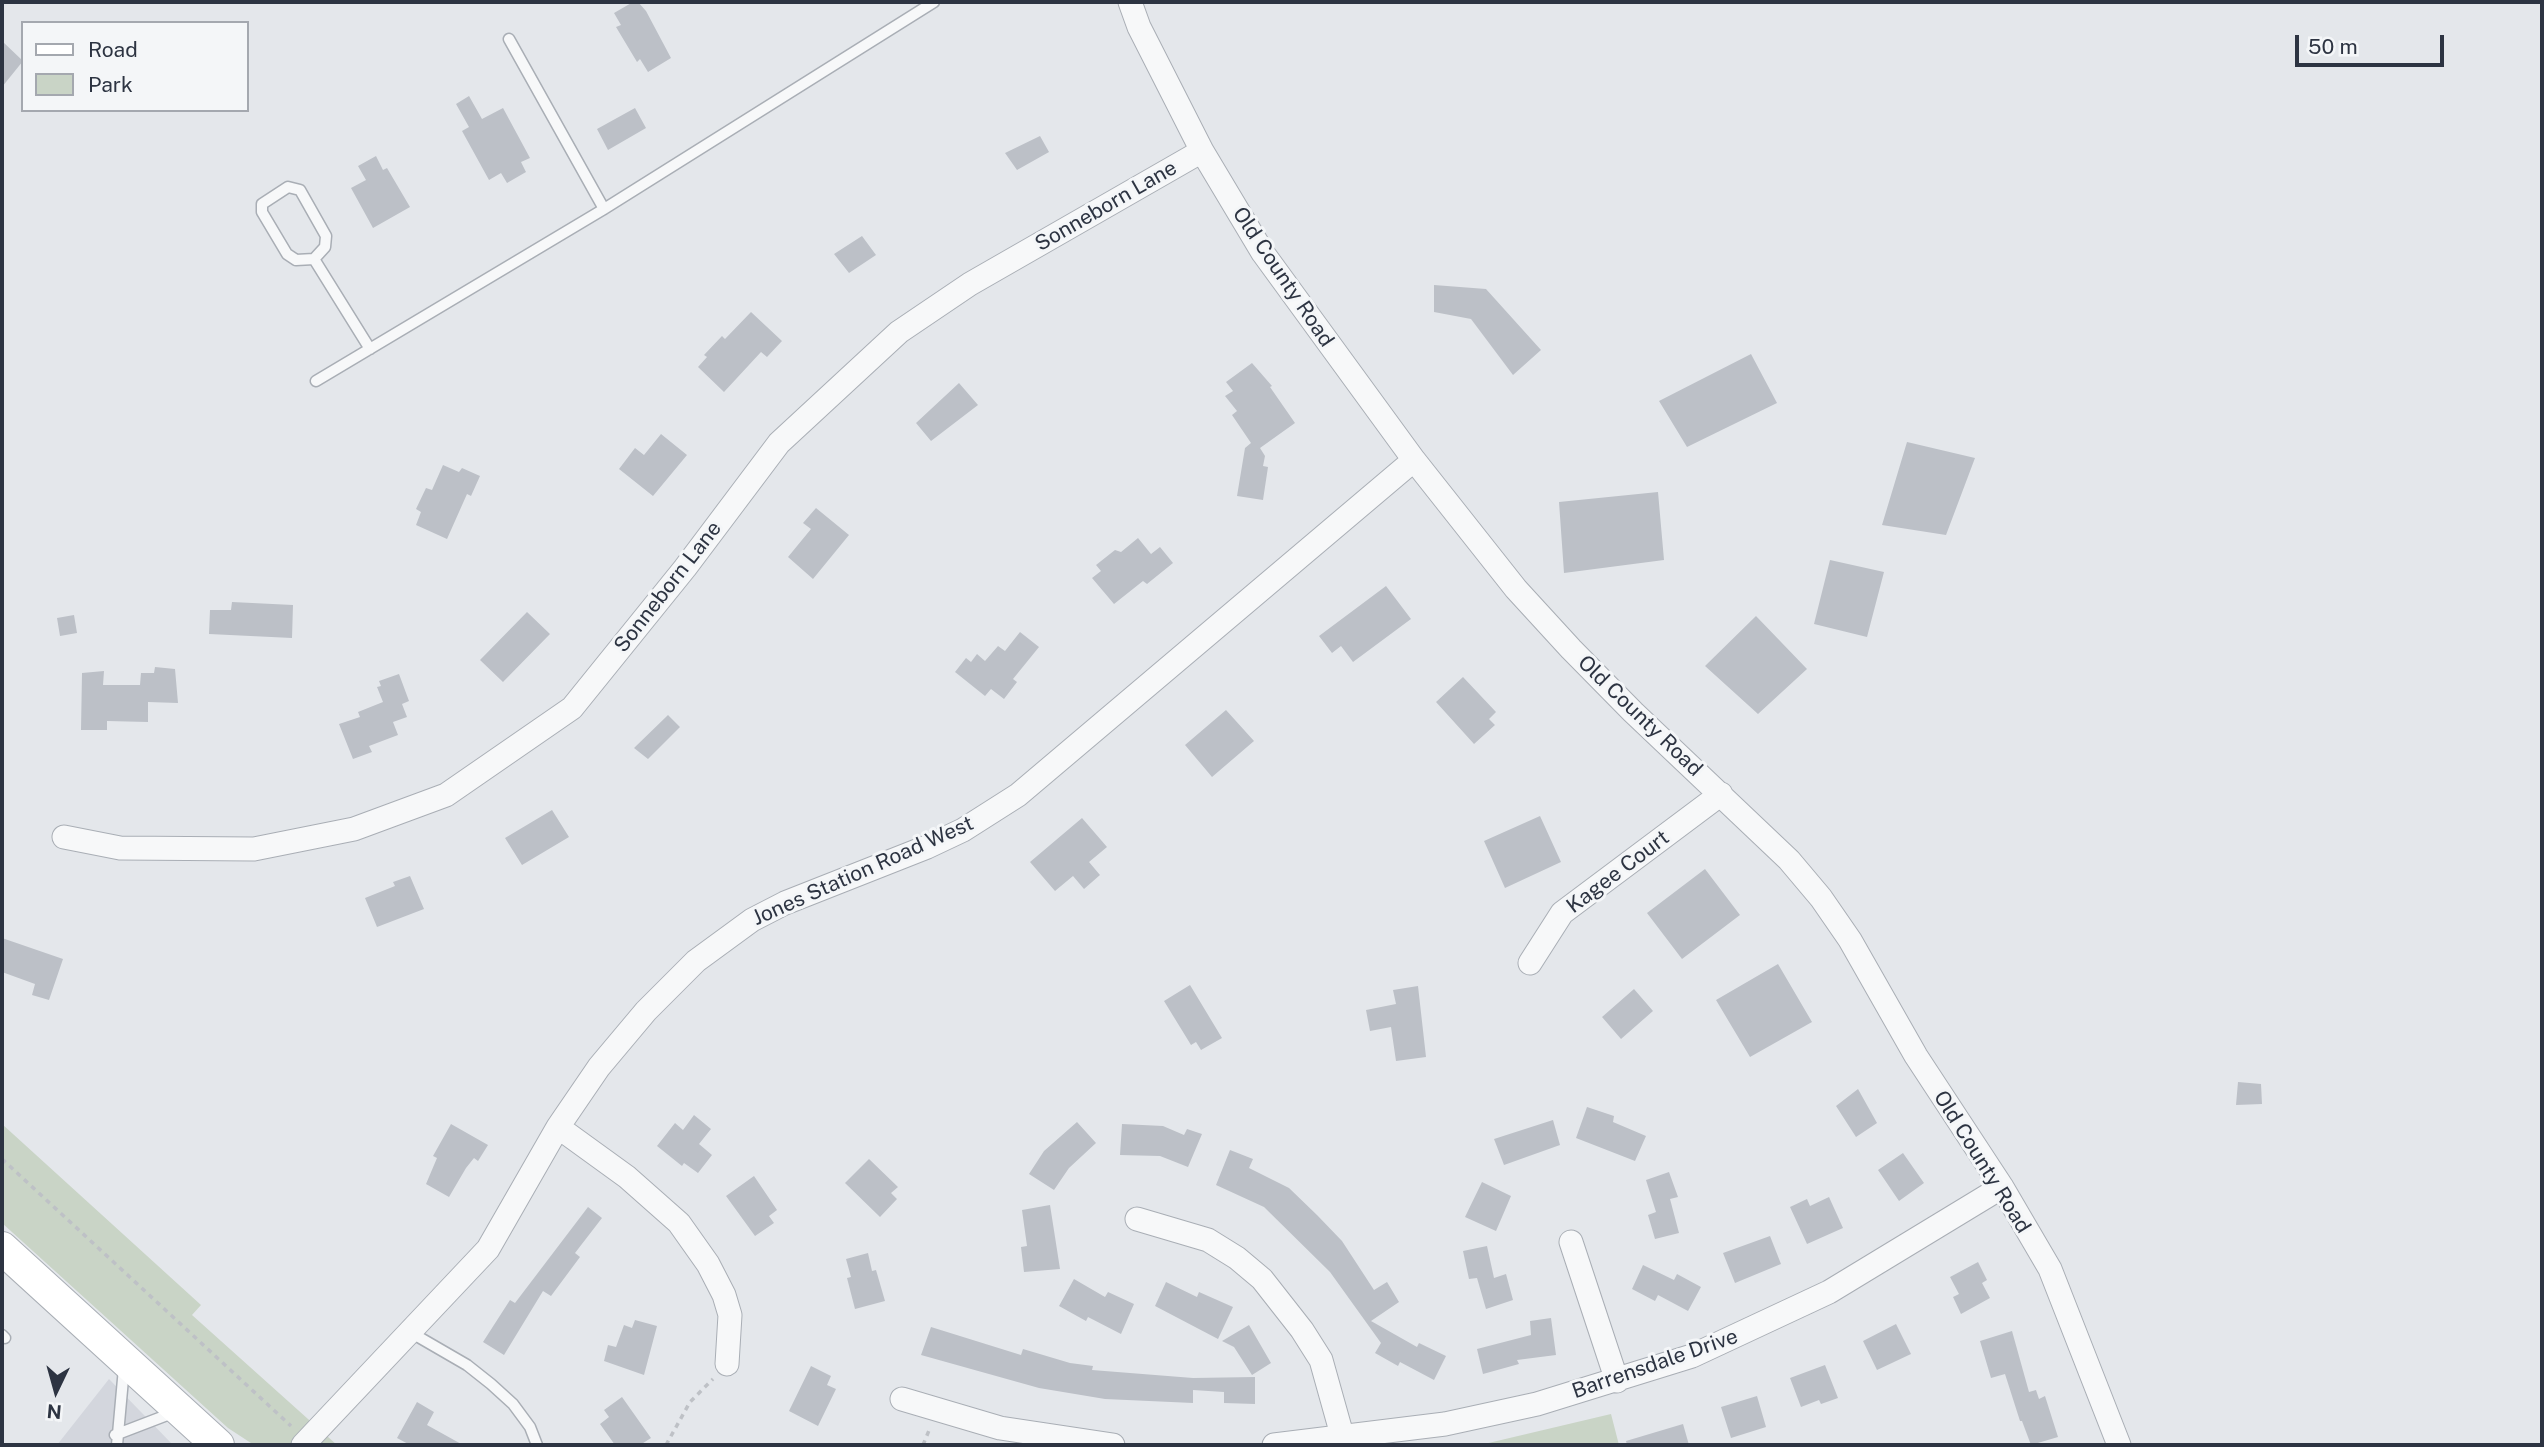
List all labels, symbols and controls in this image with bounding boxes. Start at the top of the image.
legend [21,21,248,112]
scale bar [2299,21,2448,65]
text: 50 m [2308,34,2358,59]
text: Road [88,37,138,62]
text: Park [88,72,133,97]
street label: Sonneborn Lane [1031,155,1181,257]
street label: Old County Road [1227,202,1339,352]
street label: Sonneborn Lane [609,516,727,658]
street label: Old County Road [1573,650,1707,782]
street label: Jones Station Road West [749,811,977,931]
street label: Kagee Court [1562,825,1674,919]
street label: Old County Road [1928,1086,2036,1238]
street label: Barrensdale Drive [1569,1324,1741,1404]
north arrow [21,1356,91,1426]
text: N [46,1400,63,1424]

